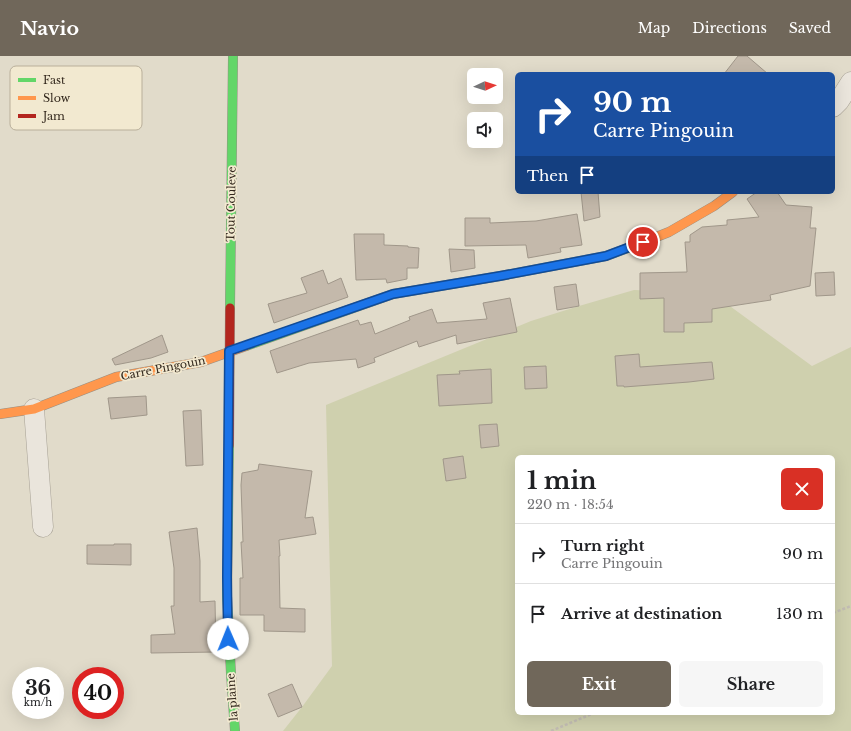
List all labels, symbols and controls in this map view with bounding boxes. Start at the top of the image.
text: Navio [20,17,79,40]
text: Map [638,19,670,37]
text: Directions [692,19,767,37]
text: Saved [789,19,831,37]
legend [10,66,142,130]
north arrow [467,68,503,104]
map controls [467,68,503,148]
text: Fast [43,73,66,87]
text: 90 m [593,85,671,120]
icon: right [527,88,579,140]
text: Slow [43,91,71,105]
text: Jam [41,109,65,123]
button: sound [467,112,503,148]
text: Carre Pingouin [593,120,734,142]
icon: arrive [576,164,598,186]
street label: Tout Couleve [223,166,239,242]
text: Then [527,166,568,185]
pin [626,225,660,259]
icon: arrive [632,231,654,253]
street label: Carre Pingouin [119,353,207,383]
text: 1 min [527,466,597,495]
button: close [781,468,823,510]
text: 220 m · 18:54 [527,496,614,513]
text: Turn right [561,536,644,555]
icon: right [527,543,549,565]
text: 90 m [782,544,823,563]
text: Carre Pingouin [561,555,663,572]
icon: arrive [527,603,549,625]
text: Arrive at destination [561,604,722,623]
text: 130 m [776,604,823,623]
position arrow [207,618,249,660]
button: Exit [527,661,671,707]
button: Share [679,661,823,707]
speed limit sign: 40 [72,667,124,719]
street label: la plaine [223,673,241,721]
text: 36 [25,676,51,700]
text: km/h [24,696,52,709]

